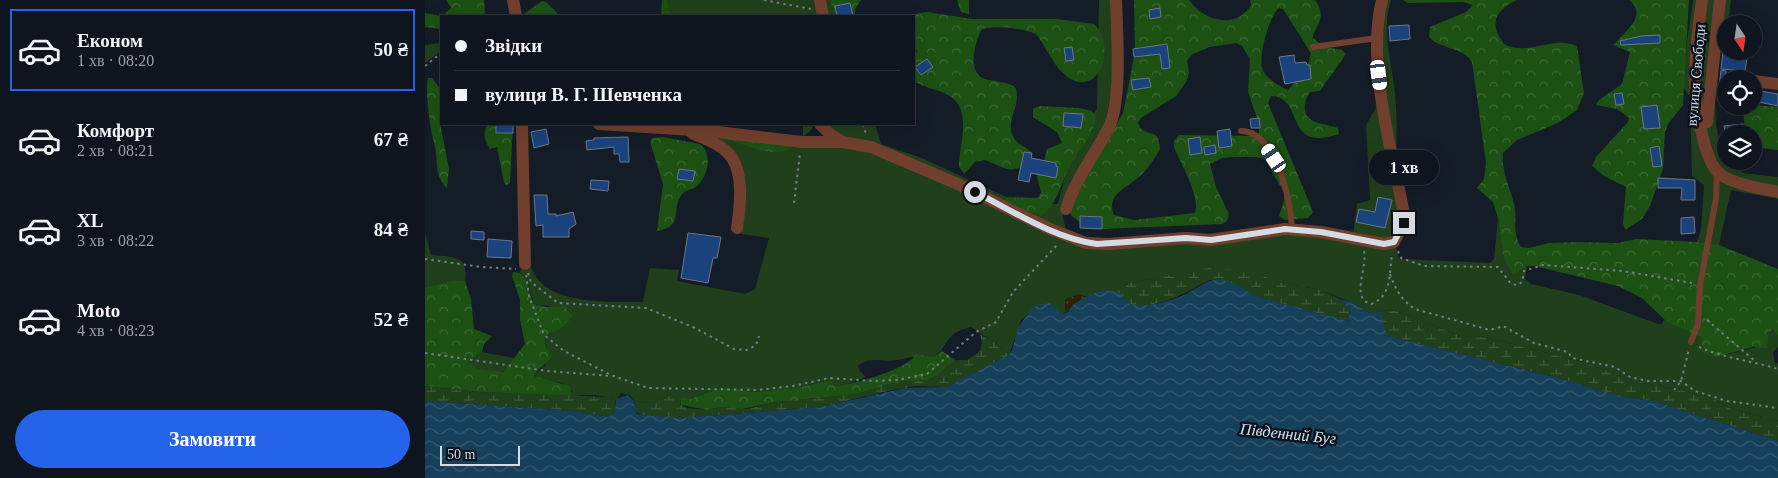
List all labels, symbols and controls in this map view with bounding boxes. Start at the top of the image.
north arrow [1717,15,1763,60]
map controls [1717,15,1762,170]
street label: вулиця Свободи [1684,23,1708,127]
icon: car [17,28,62,73]
text: Економ [77,30,143,51]
text: Звідки [485,35,542,56]
text: 50 ₴ [374,39,408,60]
text: 1 хв · 08:20 [77,52,154,69]
car [1369,59,1388,91]
button: locate [1717,70,1762,115]
text: вулиця В. Г. Шевченка [485,84,682,105]
icon: car [17,118,62,163]
text: Комфорт [77,120,154,141]
button: layers [1717,125,1762,170]
text: 67 ₴ [374,129,408,150]
car [1259,141,1288,175]
text: 2 хв · 08:21 [77,142,154,159]
callout: 1 хв [1369,150,1439,186]
text: 1 хв [1390,159,1418,176]
route start [964,181,986,203]
icon: car [17,208,62,253]
text: XL [77,210,103,231]
route end [1393,212,1415,234]
text: 84 ₴ [374,219,408,240]
text: 3 хв · 08:22 [77,232,154,249]
icon: car [17,298,62,343]
text: Moto [77,300,120,321]
text: 52 ₴ [374,309,408,330]
text: 4 хв · 08:23 [77,322,154,339]
button: Замовити [15,410,410,468]
water label: Південний Буг [1238,420,1337,448]
scale bar [440,443,520,466]
text: 50 m [447,447,475,462]

